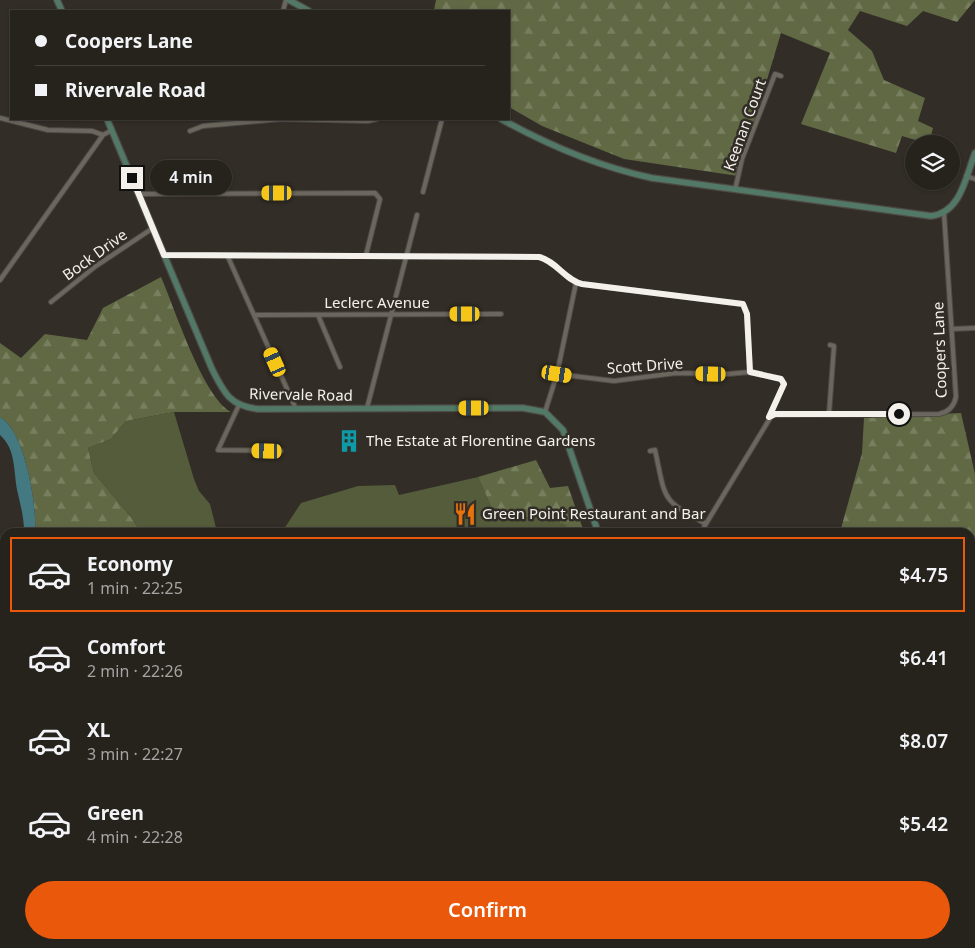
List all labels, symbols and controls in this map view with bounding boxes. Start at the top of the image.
text: Coopers Lane [65,28,193,54]
street label: Keenan Court [718,75,770,173]
text: Rivervale Road [65,77,206,103]
map controls [905,135,960,190]
button: layers [905,135,960,190]
callout: 4 min [150,160,232,196]
text: 4 min [169,166,213,188]
route end [121,167,143,189]
car [262,186,292,201]
street label: Bock Drive [58,224,131,284]
street label: Leclerc Avenue [324,292,430,312]
street label: Coopers Lane [927,301,951,399]
car [450,307,480,322]
car [262,345,287,379]
street label: Scott Drive [606,352,684,378]
car [541,364,572,384]
car [695,366,726,382]
street label: Rivervale Road [249,383,353,405]
car [459,401,489,416]
route start [888,403,910,425]
building icon: The Estate at Florentine Gardens [336,428,362,454]
place label: The Estate at Florentine Gardens [366,430,595,450]
car [251,443,282,459]
restaurant icon: Green Point Restaurant and Bar [452,501,478,527]
place label: Green Point Restaurant and Bar [482,503,706,523]
text: Economy [87,551,173,577]
icon: car [27,552,72,597]
text: $4.75 [899,562,948,588]
text: 1 min · 22:25 [87,577,183,599]
text: Comfort [87,634,166,660]
icon: car [27,635,72,680]
text: $6.41 [899,645,948,671]
text: 2 min · 22:26 [87,660,183,682]
text: XL [87,717,110,743]
icon: car [27,718,72,763]
text: $8.07 [899,728,948,754]
text: 3 min · 22:27 [87,743,183,765]
text: Green [87,800,144,826]
icon: car [27,801,72,846]
text: $5.42 [899,811,948,837]
text: 4 min · 22:28 [87,826,183,848]
button: Confirm [25,881,950,939]

